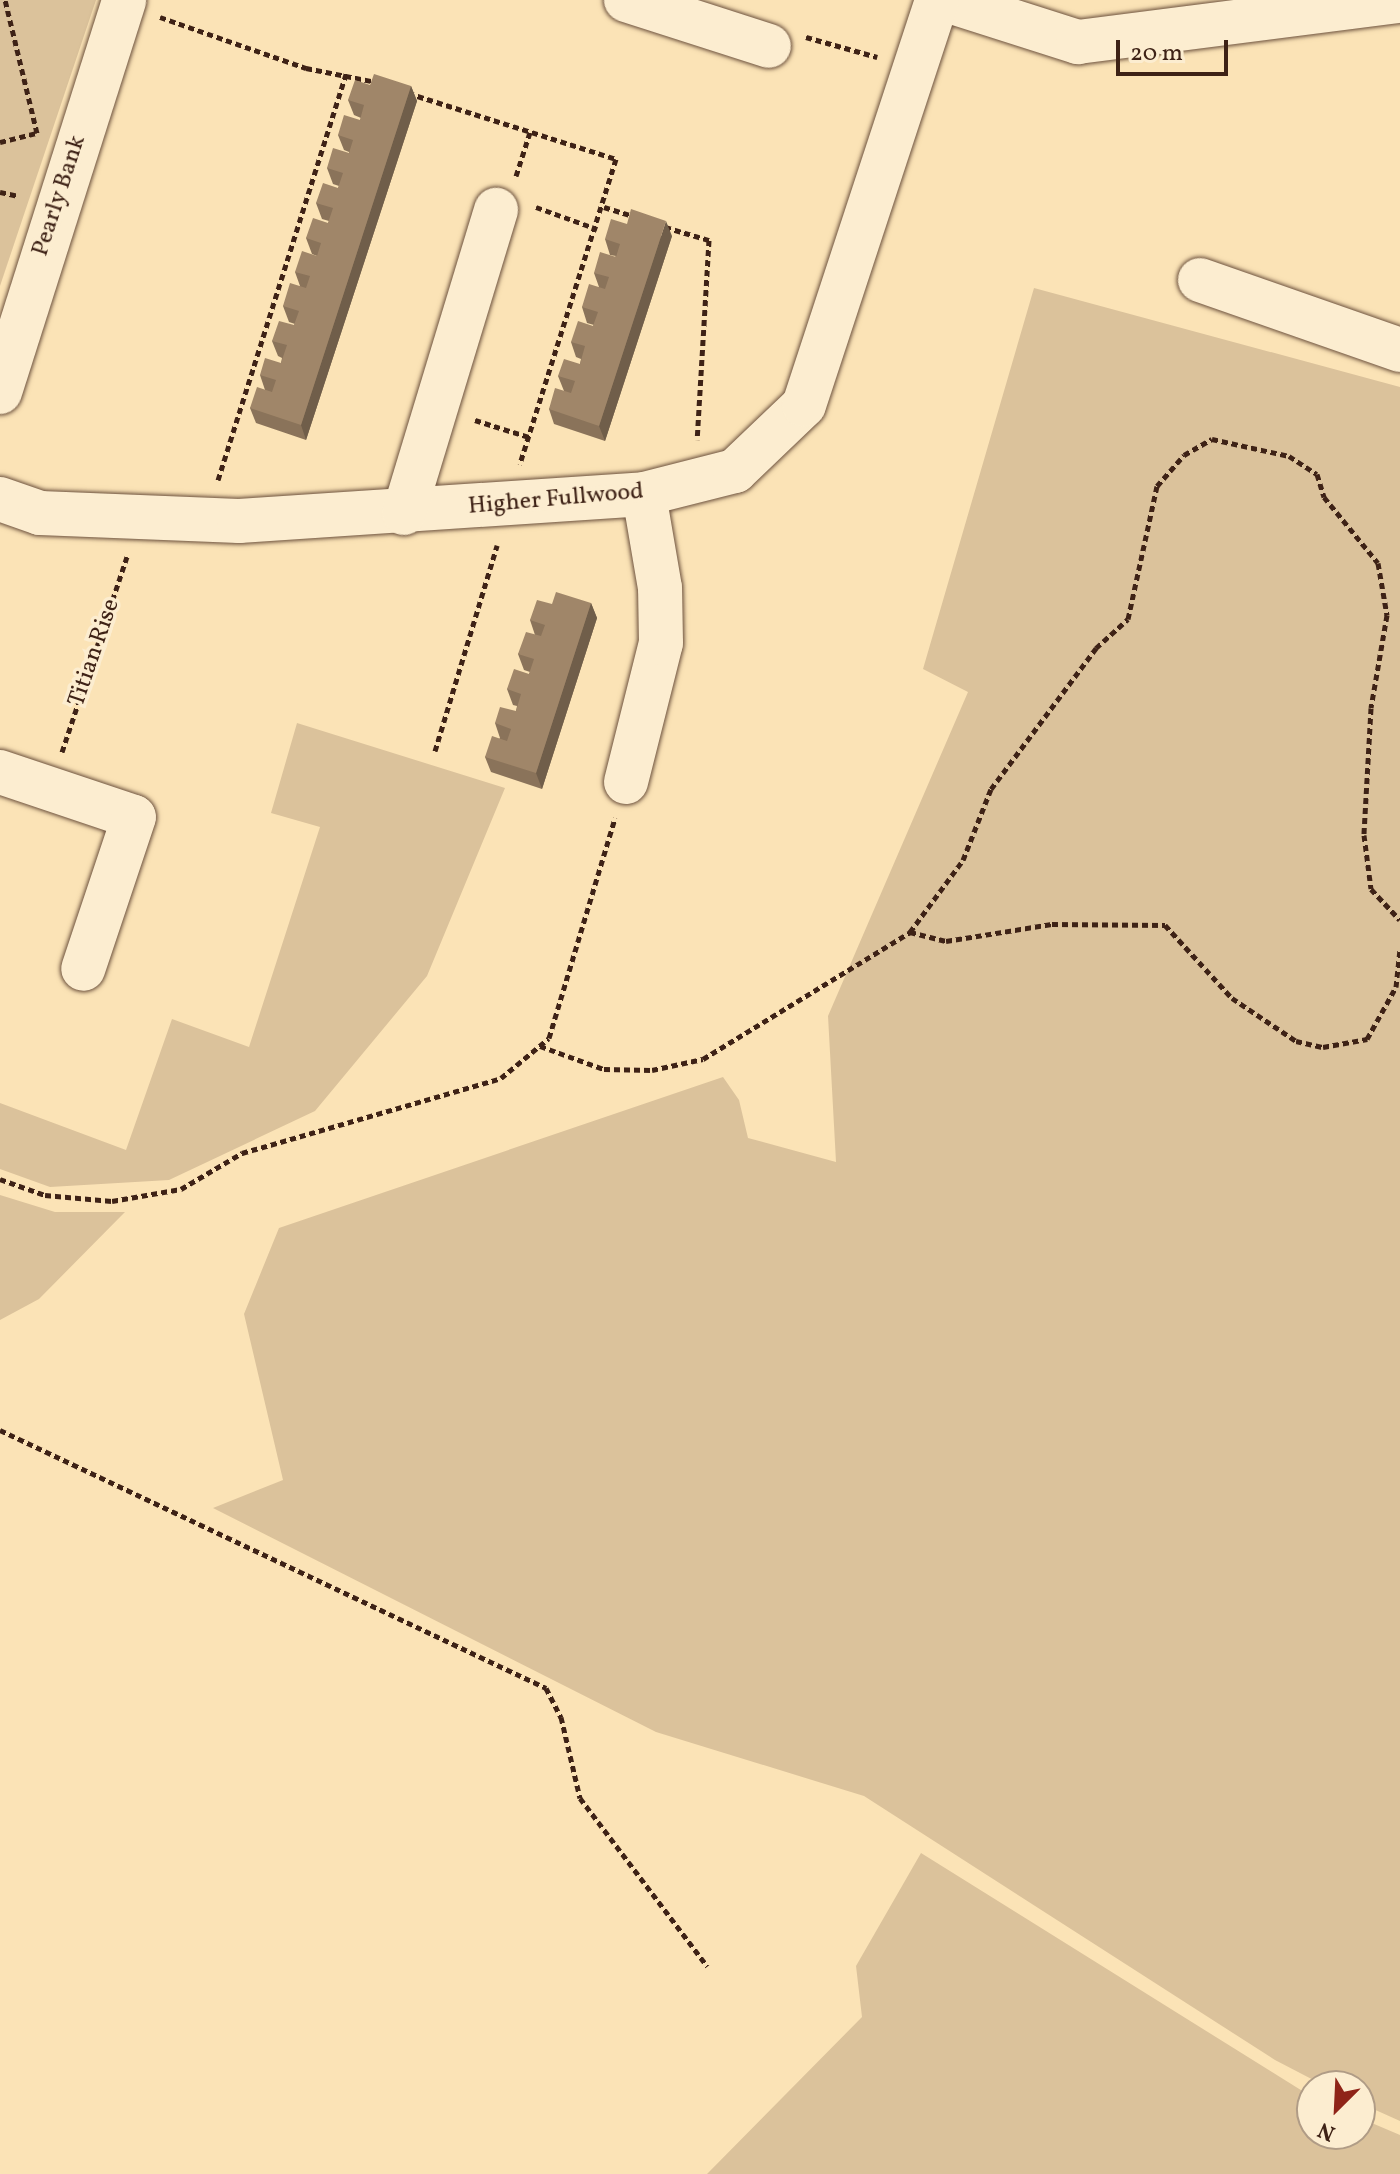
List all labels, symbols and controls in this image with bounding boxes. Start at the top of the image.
scale bar [1120,24,1232,74]
text: 20 m [1130,37,1183,71]
street label: Pearly Bank [27,132,93,260]
street label: Higher Fullwood [467,478,645,522]
street label: Titian Rise [63,595,127,711]
north arrow [1296,2070,1376,2150]
text: N [1313,2113,1340,2148]

